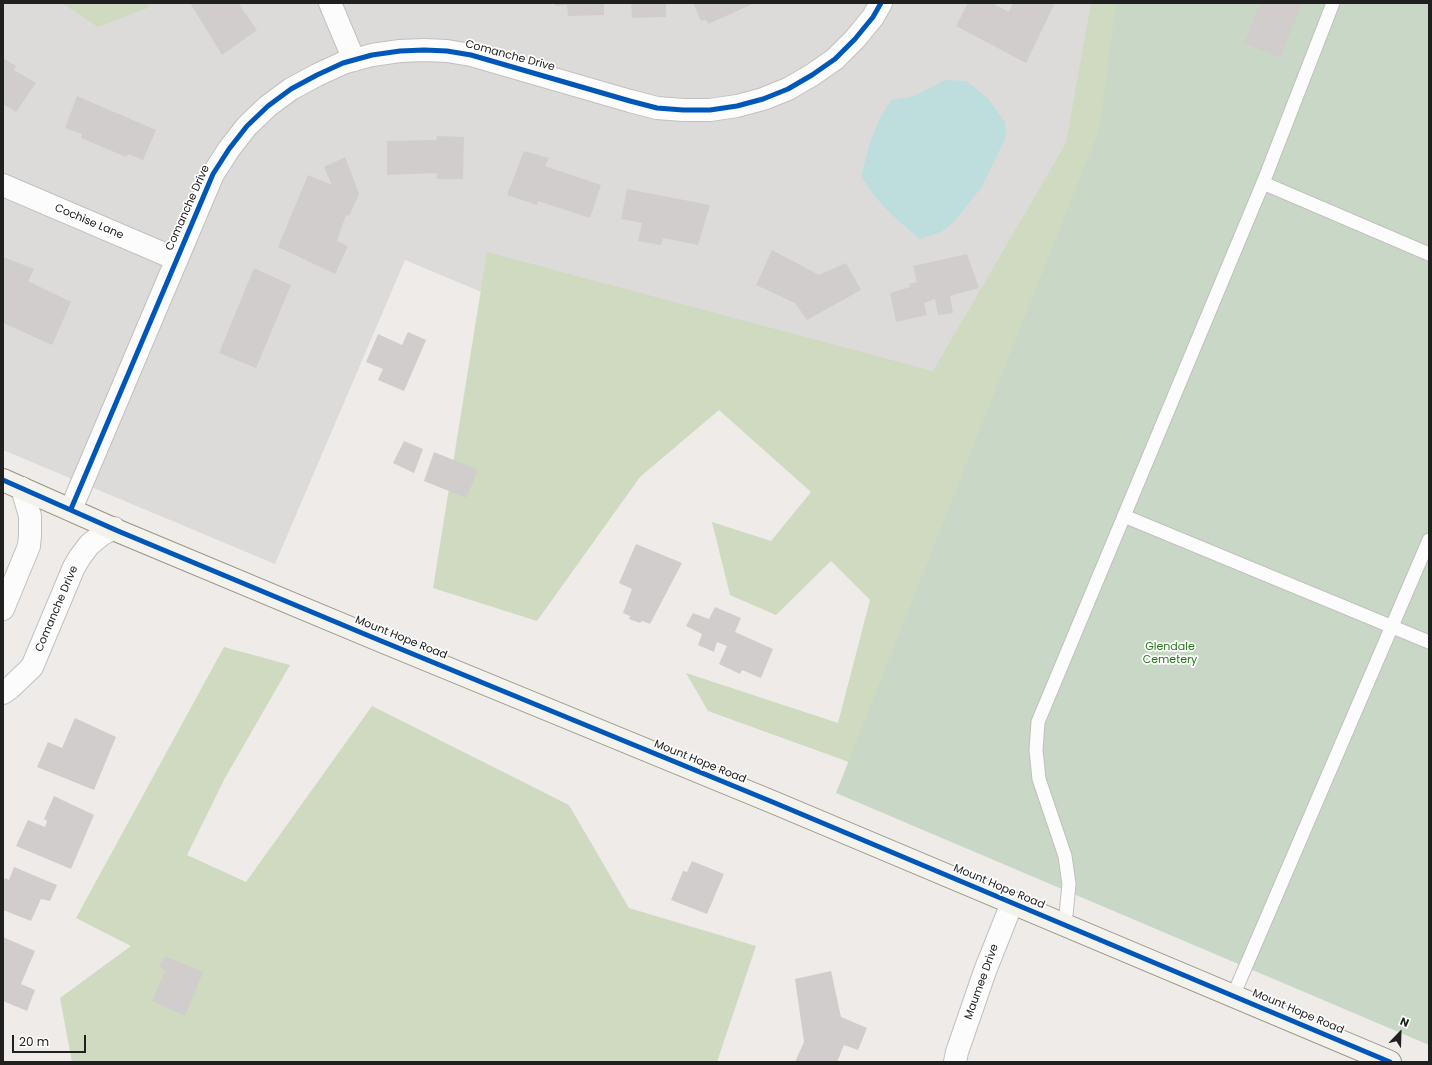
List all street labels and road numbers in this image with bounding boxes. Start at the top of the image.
street label: Comanche Drive [464,38,556,74]
street label: Comanche Drive [163,163,213,253]
street label: Cochise Lane [53,202,125,242]
street label: Comanche Drive [33,564,81,654]
street label: Mount Hope Road [353,614,449,662]
street label: Mount Hope Road [652,738,748,786]
street label: Mount Hope Road [951,862,1047,912]
street label: Maumee Drive [962,942,1002,1022]
street label: Mount Hope Road [1250,987,1346,1037]

